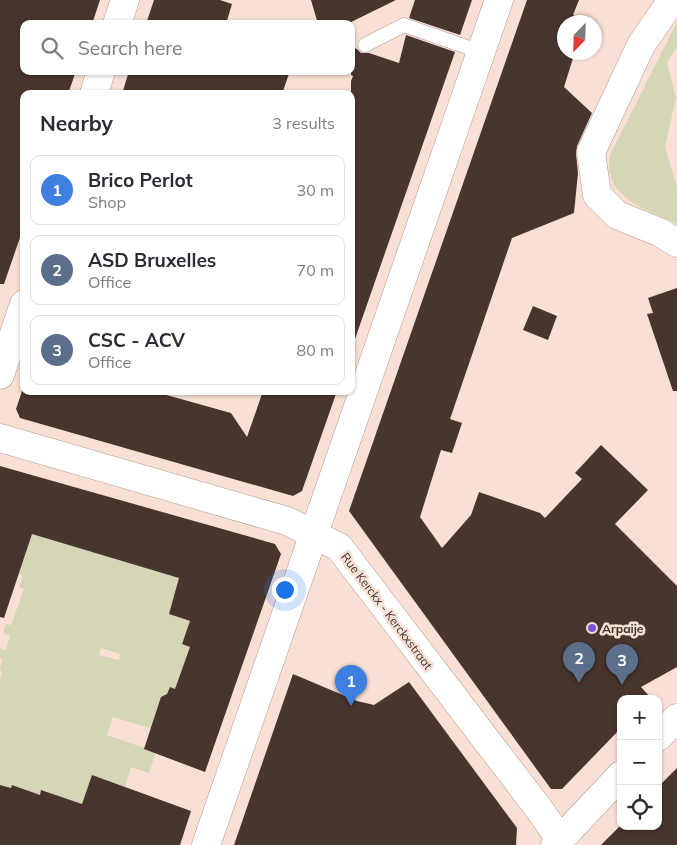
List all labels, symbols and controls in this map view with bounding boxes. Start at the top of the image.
north arrow [557,15,602,60]
search box [20,20,355,75]
icon: search [38,34,66,62]
text: Search here [78,36,182,60]
text: Nearby [40,110,113,136]
text: 3 results [272,113,335,133]
text: Brico Perlot [88,168,193,192]
text: 1 [52,180,62,200]
text: 30 m [297,180,334,200]
text: Shop [88,192,126,212]
text: ASD Bruxelles [88,248,216,272]
text: 2 [52,260,62,280]
text: 70 m [297,260,334,280]
text: Office [88,272,131,292]
text: CSC - ACV [88,328,185,352]
text: 3 [52,340,62,360]
text: 80 m [297,340,334,360]
text: Office [88,352,131,372]
street label: Rue Kerckx - Kerckxstraat [338,550,436,672]
your location [272,577,298,603]
place label: Arpaije [602,621,644,636]
marker: Arpaije [586,622,598,634]
pin: 2 [563,642,595,683]
pin: 3 [606,644,638,685]
pin: 1 [335,665,367,706]
map controls [617,695,662,830]
button: + [617,695,662,740]
button: − [617,740,662,785]
button: locate [617,785,662,830]

